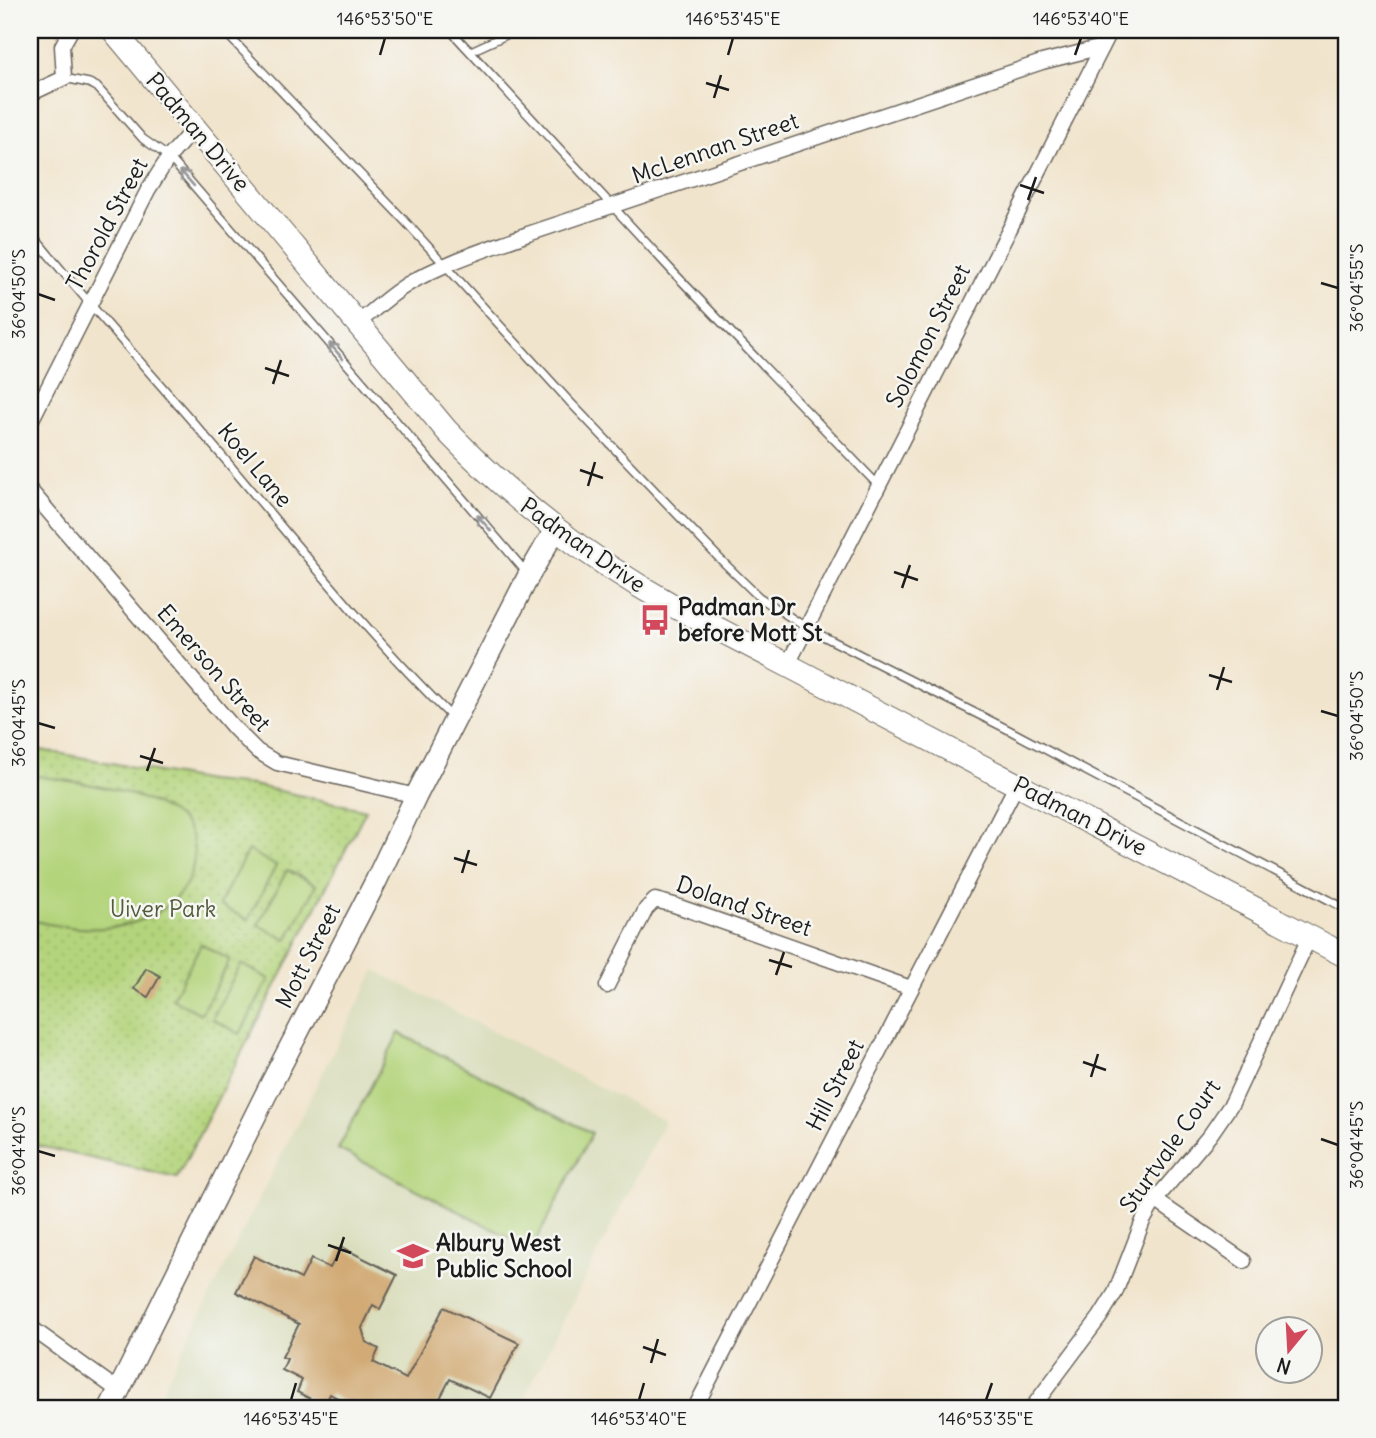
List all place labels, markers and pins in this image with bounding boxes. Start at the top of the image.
place label: Padman Dr before Mott St [678,592,822,647]
bus stop icon: Padman Dr before Mott St [638,603,672,637]
place label: Albury West Public School [436,1228,572,1283]
school or university icon: Albury West Public School [396,1239,430,1273]

